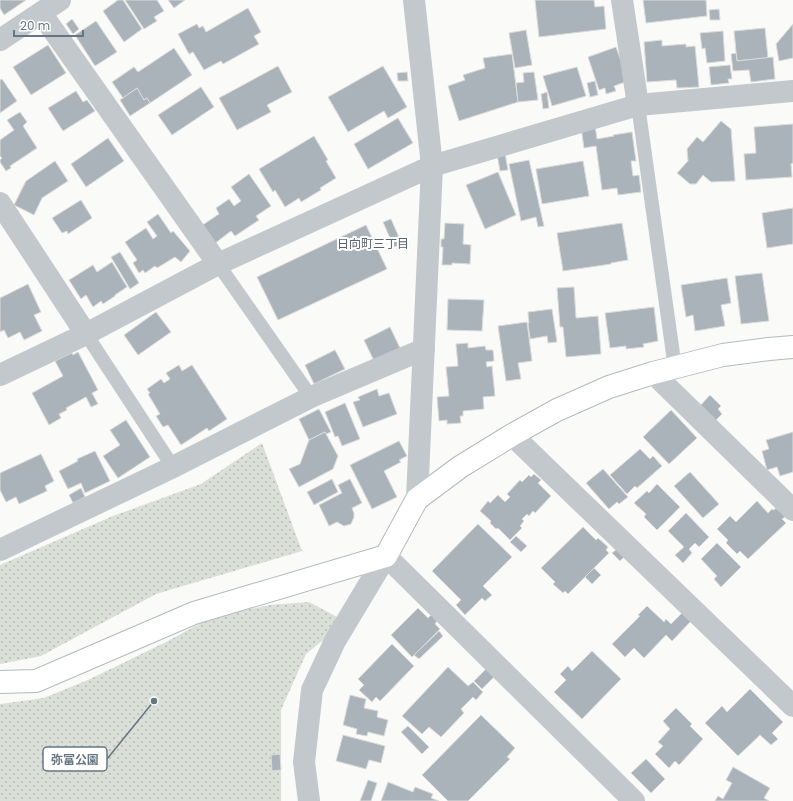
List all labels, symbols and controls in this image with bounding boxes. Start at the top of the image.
scale bar [14,12,83,38]
text: 20 m [20,17,50,34]
district label: 日向町三丁目 [337,235,409,252]
callout: 弥富公園 [43,747,107,771]
text: 弥富公園 [51,751,99,768]

